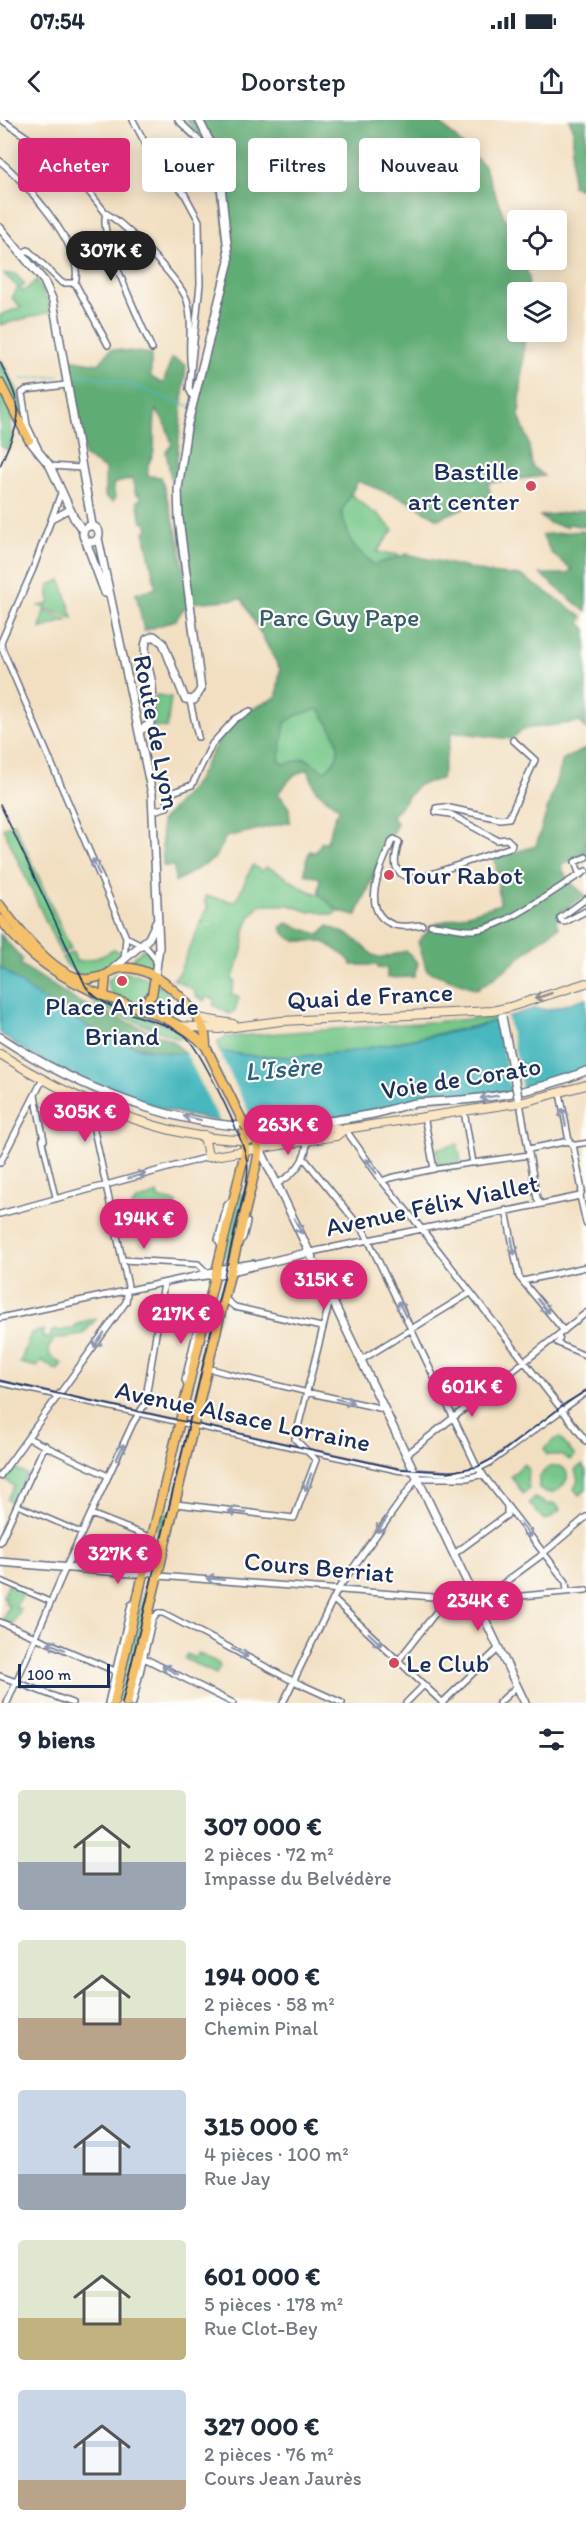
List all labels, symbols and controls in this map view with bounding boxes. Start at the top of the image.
text: 07:54 [30,8,85,35]
icon: back [18,65,51,98]
text: Doorstep [240,65,346,98]
icon: share [535,65,568,98]
chip: Acheter [18,138,130,192]
chip: Louer [142,138,236,192]
chip: Filtres [248,138,347,192]
chip: Nouveau [359,138,480,192]
map controls [507,210,567,342]
button: locate [507,210,567,270]
pin: 307K € [62,231,160,282]
text: 307K € [80,238,142,262]
button: layers [507,282,567,342]
place label: Bastille art center [408,455,520,517]
marker: Bastille art center [524,479,538,493]
park label: Parc Guy Pape [259,601,419,633]
street label: Route de Lyon [126,652,188,812]
one-way arrow [89,858,100,876]
place label: Tour Rabot [401,859,523,891]
marker: Tour Rabot [382,868,396,882]
marker: Place Aristide Briand [115,974,129,988]
street label: Quai de France [286,976,454,1016]
place label: Place Aristide Briand [45,990,199,1052]
one-way arrow [534,991,553,1002]
water label: L'Isère [243,1048,324,1088]
street label: Voie de Corato [379,1050,543,1106]
one-way arrow [480,1091,500,1102]
pin: 305K € [36,1092,134,1143]
text: 305K € [54,1099,116,1123]
pin: 263K € [239,1105,337,1156]
one-way arrow [558,1108,569,1128]
one-way arrow [183,1112,202,1124]
text: 263K € [258,1112,318,1136]
one-way arrow [365,1159,377,1175]
street label: Avenue Félix Viallet [322,1167,542,1243]
one-way arrow [127,1170,146,1182]
pin: 194K € [95,1199,193,1250]
text: 194K € [114,1206,174,1230]
one-way arrow [293,1217,304,1235]
one-way arrow [508,1236,519,1256]
pin: 315K € [275,1260,373,1311]
text: 315K € [294,1267,354,1291]
pin: 217K € [132,1294,230,1345]
one-way arrow [536,1298,549,1314]
one-way arrow [395,1300,407,1318]
text: 217K € [152,1301,210,1325]
one-way arrow [93,1331,105,1347]
pin: 601K € [423,1367,521,1418]
street label: Avenue Alsace Lorraine [113,1373,373,1459]
text: 601K € [442,1374,502,1398]
one-way arrow [335,1395,354,1407]
one-way arrow [114,1443,126,1461]
one-way arrow [302,1472,313,1491]
one-way arrow [227,1506,247,1517]
one-way arrow [376,1517,388,1533]
one-way arrow [519,1522,532,1538]
pin: 327K € [69,1534,167,1585]
text: 327K € [88,1541,148,1565]
street label: Cours Berriat [243,1544,396,1590]
one-way arrow [205,1573,225,1584]
pin: 234K € [429,1581,527,1632]
text: 234K € [447,1588,509,1612]
one-way arrow [367,1632,382,1647]
one-way arrow [47,1640,66,1651]
one-way arrow [231,1647,248,1659]
place label: Le Club [406,1647,489,1679]
marker: Le Club [387,1656,401,1670]
scale bar [18,1661,110,1688]
one-way arrow [162,1664,179,1676]
text: 100 m [27,1665,71,1684]
text: 9 biens [18,1723,96,1755]
icon: filters [535,1723,568,1756]
text: 307 000 € [204,1810,322,1842]
icon: home [66,1814,138,1886]
text: 2 pièces · 72 m² [204,1842,334,1866]
text: Impasse du Belvédère [204,1866,391,1890]
text: 194 000 € [204,1960,320,1992]
icon: home [66,1964,138,2036]
text: 2 pièces · 58 m² [204,1992,335,2016]
text: Chemin Pinal [204,2016,318,2040]
text: 315 000 € [204,2110,318,2142]
icon: home [66,2114,138,2186]
text: 4 pièces · 100 m² [204,2142,349,2166]
text: Rue Jay [204,2166,270,2190]
text: 601 000 € [204,2260,320,2292]
icon: home [66,2264,138,2336]
text: 5 pièces · 178 m² [204,2292,343,2316]
text: Rue Clot-Bey [204,2316,317,2340]
text: 327 000 € [204,2410,319,2442]
icon: home [66,2414,138,2486]
text: 2 pièces · 76 m² [204,2442,334,2466]
text: Cours Jean Jaurès [204,2466,362,2490]

